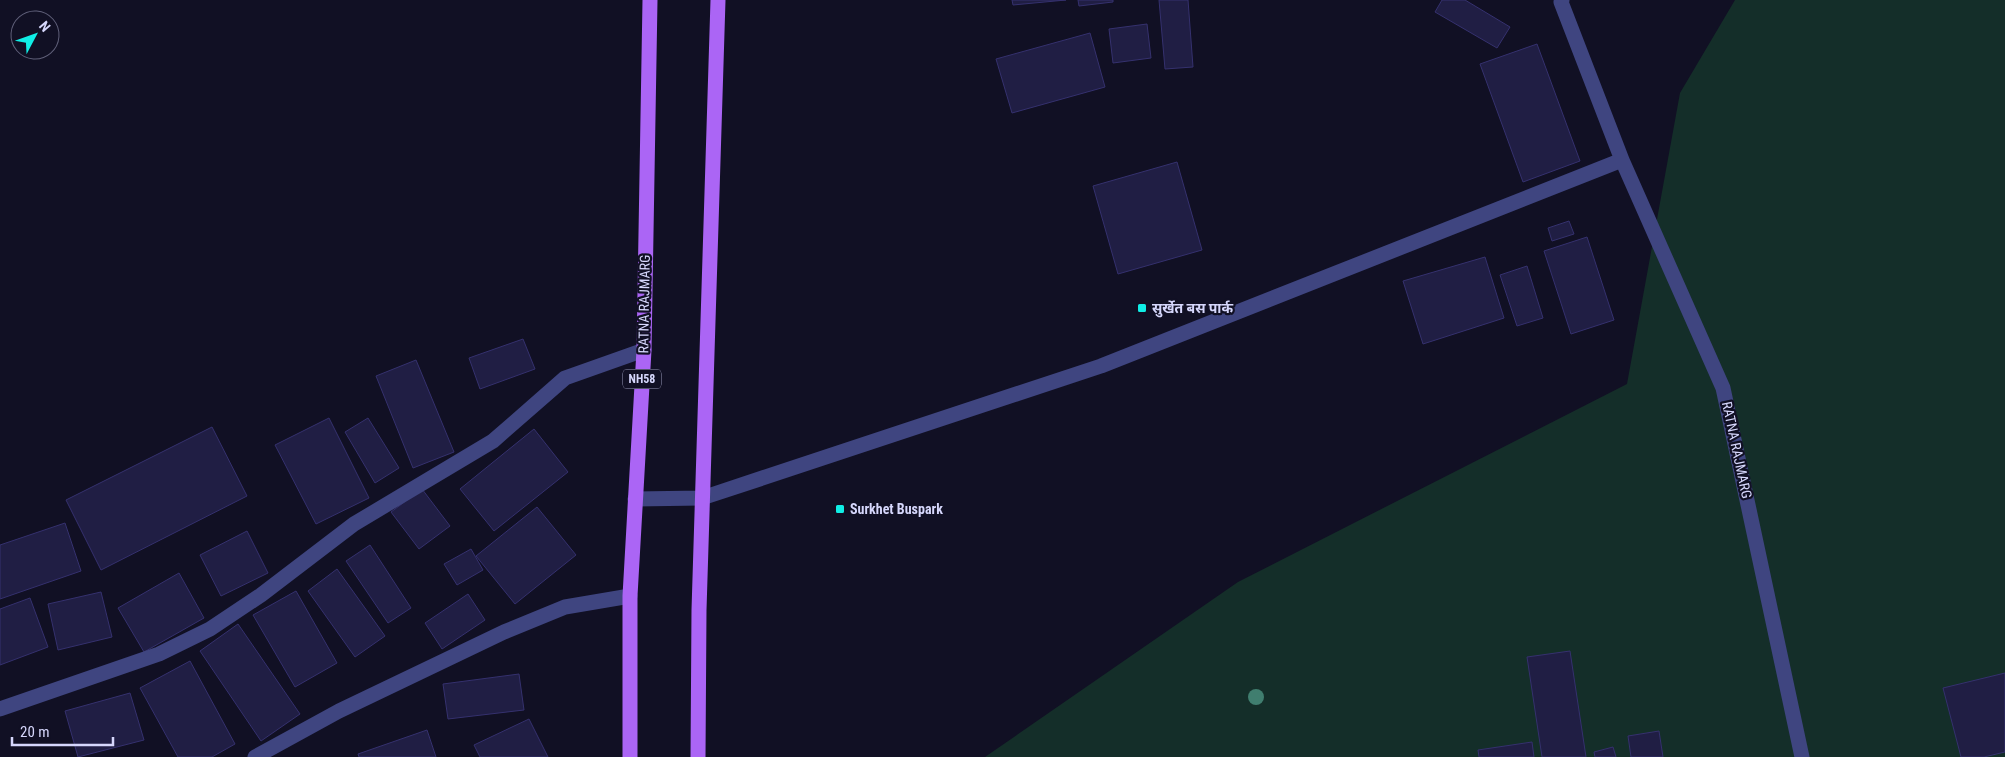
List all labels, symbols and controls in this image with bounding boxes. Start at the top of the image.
north arrow [10,10,60,60]
text: N [36,18,54,35]
street label: RATNA RAJMARG [635,254,653,354]
place label: सुर्खेत बस पार्क [1152,300,1233,318]
marker: सुर्खेत बस पार्क [1136,302,1148,314]
road number: NH58 [623,369,661,388]
street label: RATNA RAJMARG [1719,400,1755,500]
place label: Surkhet Buspark [850,501,943,517]
marker: Surkhet Buspark [834,503,846,515]
scale bar [12,714,114,746]
text: 20 m [20,723,50,741]

